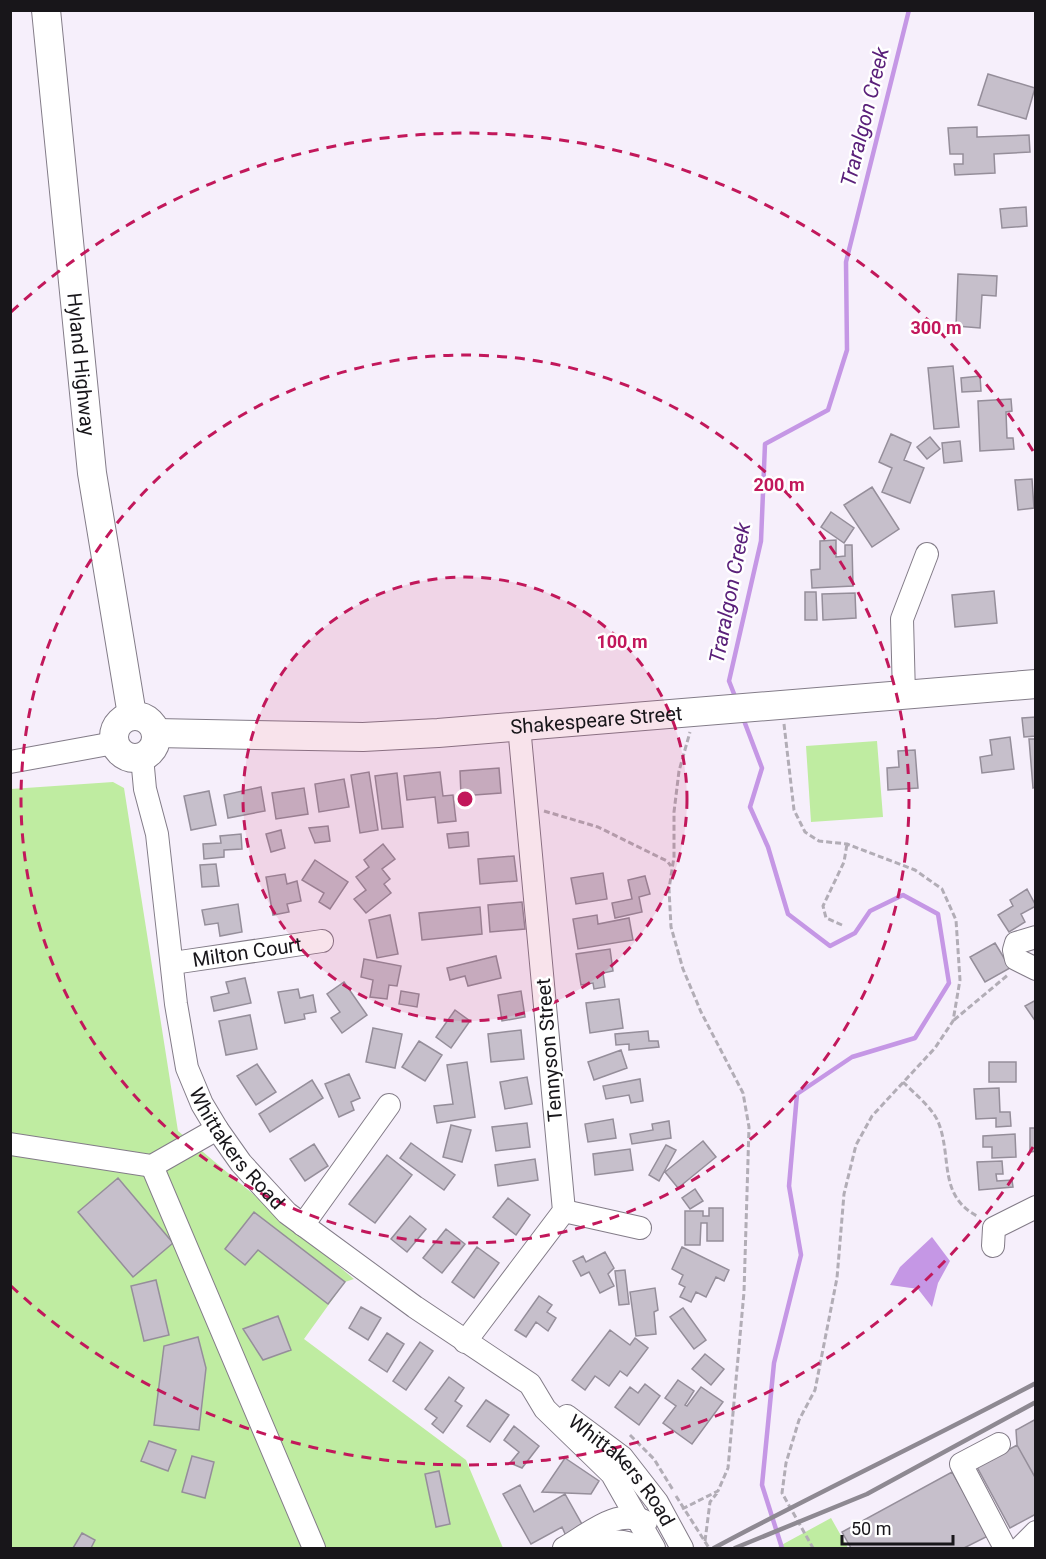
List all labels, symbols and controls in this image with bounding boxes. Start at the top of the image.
water label: Traralgon Creek [836,44,894,189]
street label: Hyland Highway [62,292,100,437]
text: 300 m [910,317,962,338]
text: 200 m [753,474,805,495]
water label: Traralgon Creek [705,520,756,665]
text: 100 m [596,631,648,652]
street label: Shakespeare Street [509,701,683,739]
centre of rings [455,789,475,809]
street label: Milton Court [191,932,303,972]
street label: Tennyson Street [531,977,567,1123]
street label: Whittakers Road [184,1084,290,1214]
street label: Whittakers Road [564,1409,680,1530]
scale bar [842,1508,953,1546]
text: 50 m [851,1518,891,1539]

